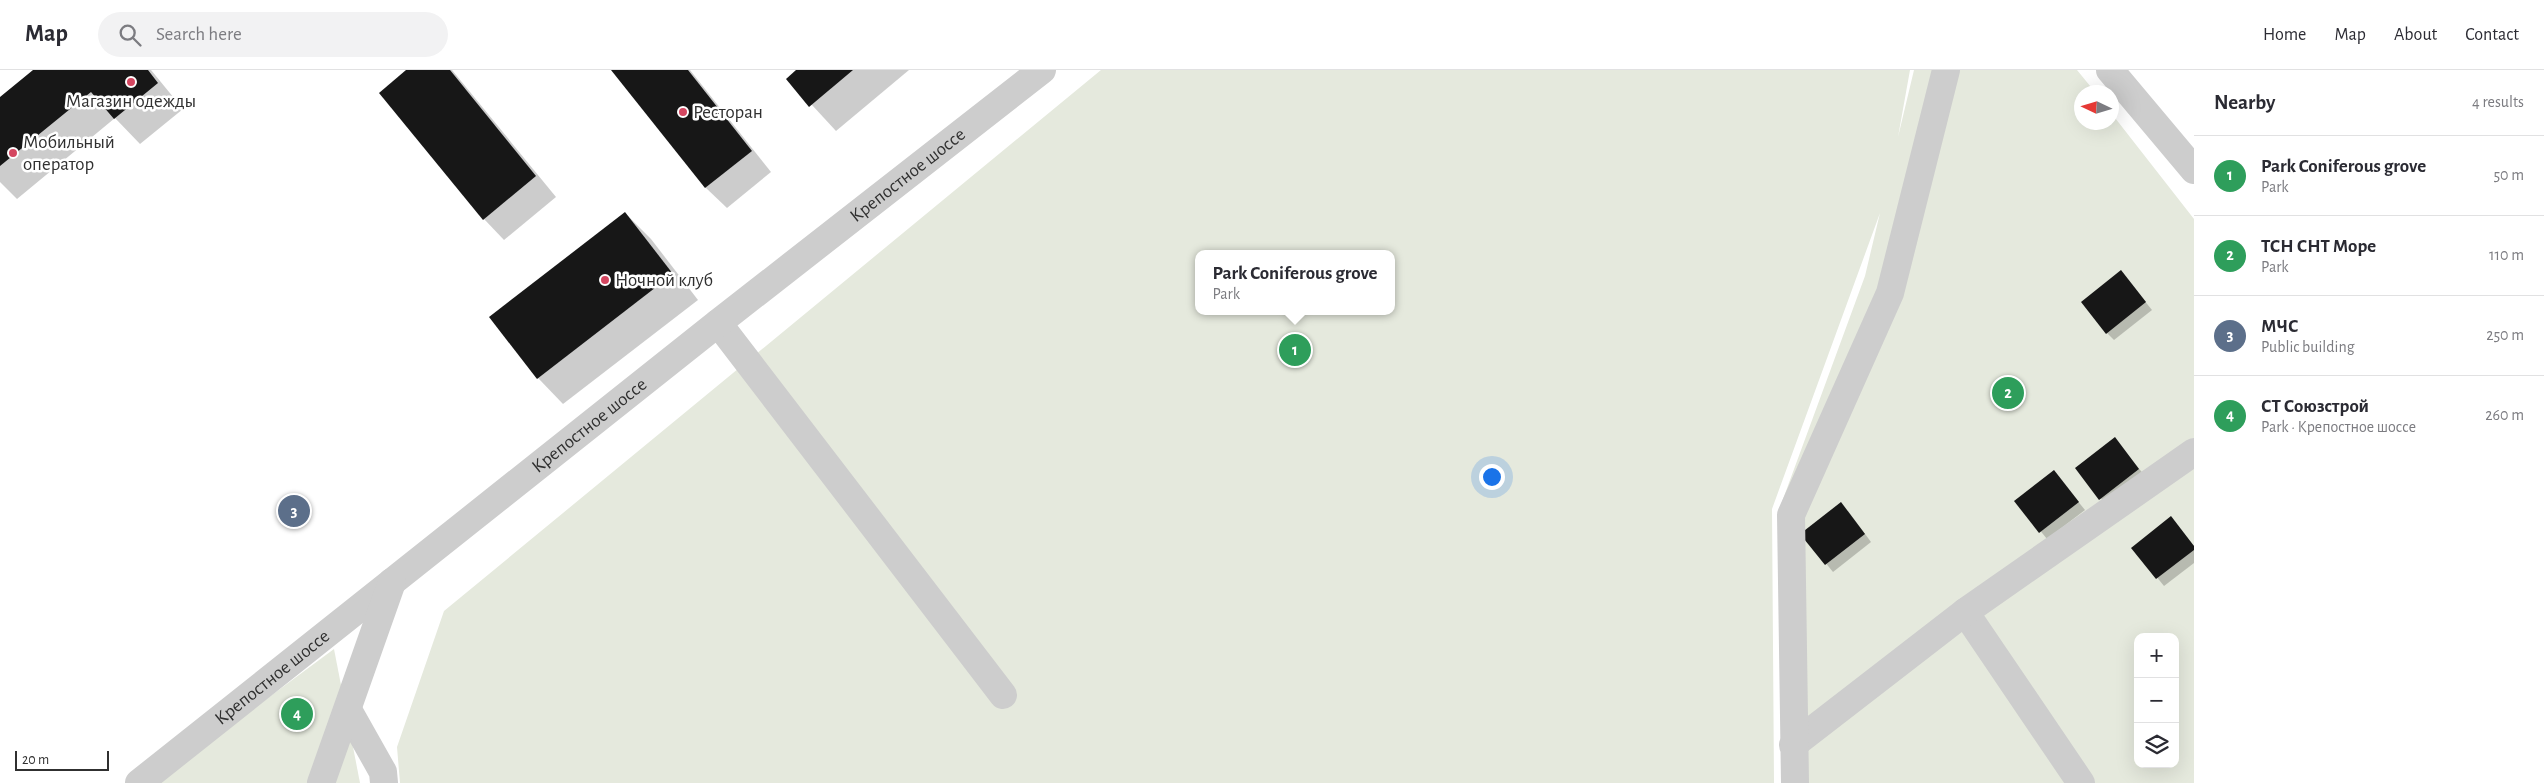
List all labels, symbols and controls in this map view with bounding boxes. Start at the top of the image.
search box [98,12,448,57]
icon: search [116,21,144,49]
text: Map [25,22,68,46]
text: Search here [156,25,242,44]
text: Home [2263,26,2306,44]
text: Map [2334,26,2366,44]
text: About [2394,26,2437,44]
text: Contact [2465,26,2519,44]
marker: Магазин одежды [125,76,137,88]
north arrow [2074,85,2119,130]
place label: Магазин одежды [66,92,196,111]
text: Nearby [2214,92,2275,113]
text: 4 results [2472,94,2524,110]
place label: Ресторан [693,103,763,122]
marker: Ресторан [677,106,689,118]
street label: Крепостное шоссе [846,124,969,226]
place label: Мобильный оператор [23,133,115,174]
marker: Мобильный оператор [7,147,19,159]
text: Park Coniferous grove [2261,157,2426,176]
text: 1 [2227,167,2233,183]
text: 50 m [2493,167,2524,183]
text: Park [2261,179,2289,195]
text: ТСН СНТ Море [2261,237,2376,256]
text: 2 [2226,247,2234,263]
text: 110 m [2489,247,2524,263]
popup [1195,250,1395,315]
text: Park [2261,259,2289,275]
text: Park Coniferous grove [1212,264,1378,283]
place label: Ночной клуб [615,271,713,290]
marker: Ночной клуб [599,274,611,286]
text: Park [1212,286,1240,302]
text: МЧС [2261,317,2298,336]
text: 3 [2227,327,2233,343]
text: 250 m [2486,327,2524,343]
pin: 1 [1279,331,1311,369]
text: Public building [2261,339,2355,355]
street label: Крепостное шоссе [528,374,650,477]
pin: 2 [1992,374,2024,412]
text: СТ Союзстрой [2261,397,2369,416]
text: 4 [2226,407,2234,423]
text: 260 m [2485,407,2524,423]
text: Park · Крепостное шоссе [2261,419,2416,435]
your location [1479,464,1505,490]
pin: 3 [278,492,310,530]
street label: Крепостное шоссе [211,626,333,728]
map controls [2134,633,2179,768]
button: + [2134,633,2179,678]
button: − [2134,678,2179,723]
pin: 4 [281,695,313,733]
button: layers [2134,723,2179,768]
scale bar [15,748,109,771]
text: 20 m [22,753,49,767]

